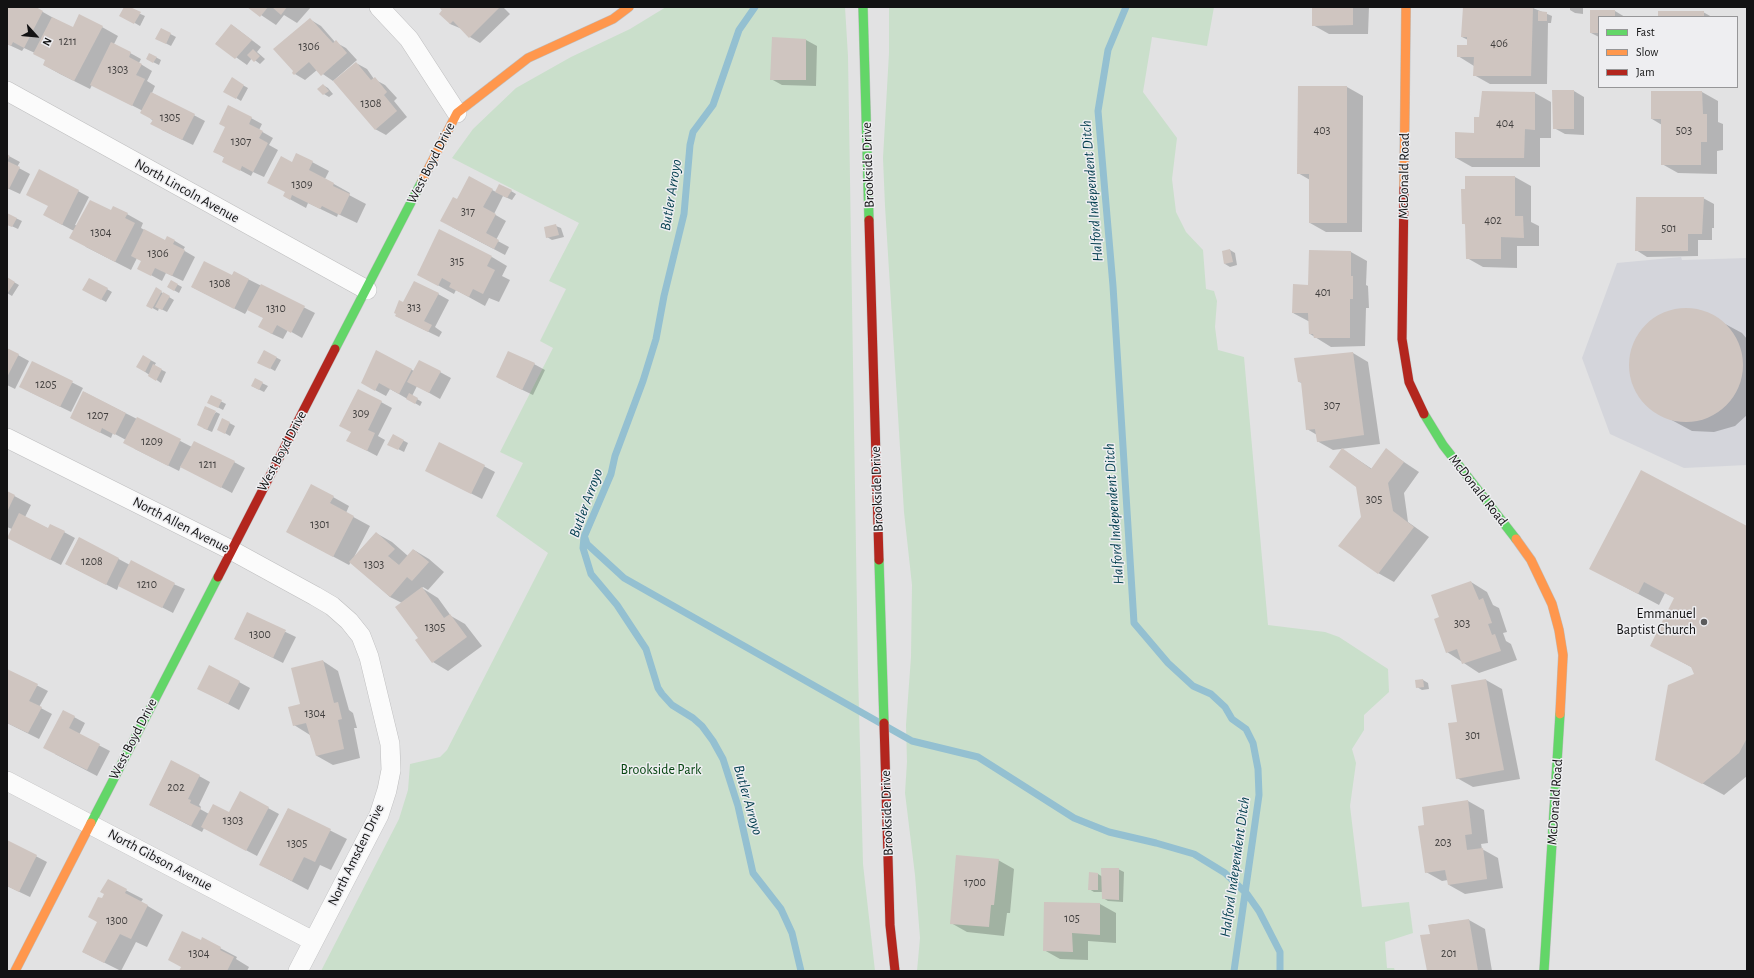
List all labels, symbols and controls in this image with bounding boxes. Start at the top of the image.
north arrow [16,16,56,56]
legend [1598,16,1738,88]
text: Fast [1636,26,1655,38]
house number: 1211 [59,34,77,48]
text: N [40,36,54,48]
house number: 406 [1490,36,1508,50]
house number: 1306 [298,39,320,53]
text: Slow [1636,46,1658,58]
house number: 1303 [108,62,128,76]
text: Jam [1636,66,1655,78]
house number: 1308 [360,96,382,110]
house number: 1305 [160,110,180,124]
house number: 404 [1496,116,1514,130]
street label: West Boyd Drive [403,120,459,206]
water label: Halford Independent Ditch [1077,120,1107,262]
street label: Brookside Drive [858,122,878,208]
house number: 403 [1313,123,1331,137]
house number: 503 [1676,123,1692,137]
street label: McDonald Road [1395,133,1413,219]
house number: 1307 [231,134,251,148]
street label: North Lincoln Avenue [132,155,242,227]
water label: Butler Arroyo [656,158,686,232]
house number: 1309 [291,177,313,191]
house number: 317 [461,204,475,218]
house number: 402 [1484,213,1502,227]
house number: 501 [1661,221,1677,235]
house number: 1304 [90,225,112,239]
house number: 1306 [147,246,169,260]
house number: 315 [450,254,464,268]
house number: 1308 [209,276,231,290]
house number: 401 [1315,285,1331,299]
house number: 313 [407,300,421,314]
house number: 1310 [266,301,286,315]
house number: 1205 [36,377,56,391]
house number: 307 [1324,398,1340,412]
house number: 309 [353,406,369,420]
house number: 1207 [88,408,108,422]
street label: West Boyd Drive [254,408,310,494]
house number: 1209 [141,434,163,448]
water label: Halford Independent Ditch [1100,443,1128,585]
street label: Brookside Drive [867,446,887,532]
street label: McDonald Road [1445,451,1511,529]
house number: 1211 [199,457,217,471]
water label: Butler Arroyo [565,466,607,540]
house number: 305 [1366,492,1382,506]
street label: North Allen Avenue [130,493,232,557]
house number: 1301 [310,517,330,531]
house number: 1208 [81,554,103,568]
house number: 1303 [364,557,384,571]
house number: 1210 [137,577,157,591]
place label: Emmanuel Baptist Church [1616,606,1696,638]
house number: 303 [1454,616,1470,630]
marker: Emmanuel Baptist Church [1699,617,1709,627]
house number: 1305 [425,620,445,634]
house number: 1300 [249,627,271,641]
street label: West Boyd Drive [105,696,161,782]
house number: 1304 [304,706,326,720]
house number: 301 [1465,728,1481,742]
street label: McDonald Road [1544,758,1566,846]
park label: Brookside Park [621,762,701,778]
water label: Butler Arroyo [729,763,767,837]
street label: Brookside Drive [877,770,897,856]
house number: 202 [167,780,185,794]
water label: Halford Independent Ditch [1216,796,1254,938]
street label: North Amsden Drive [324,801,388,909]
house number: 1303 [223,813,243,827]
street label: North Gibson Avenue [105,825,215,895]
house number: 203 [1435,835,1451,849]
house number: 1305 [287,836,307,850]
house number: 1700 [964,875,986,889]
house number: 105 [1064,911,1080,925]
house number: 1300 [106,913,128,927]
house number: 1304 [188,946,210,960]
house number: 201 [1441,946,1457,960]

